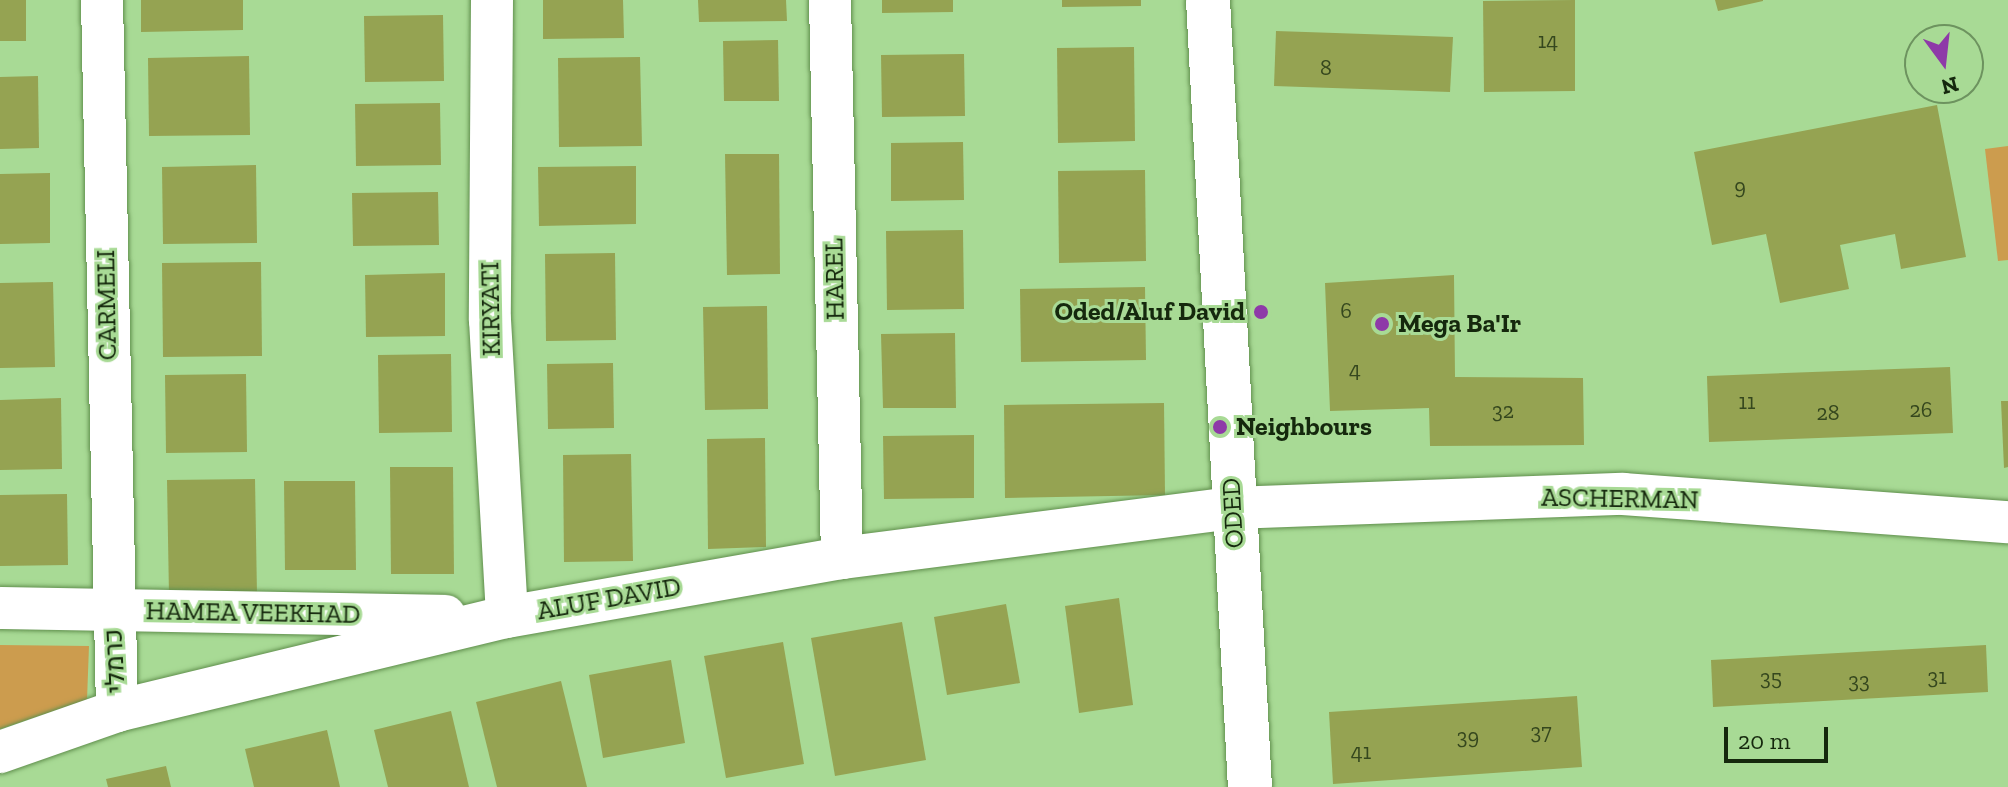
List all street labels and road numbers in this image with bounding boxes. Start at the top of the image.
street label: HAREL [819,238,851,320]
street label: CARMELI [90,250,124,360]
street label: KIRYATI [475,262,507,356]
street label: ODED [1216,477,1250,549]
street label: ASCHERMAN [1541,482,1699,516]
street label: ALUF DAVID [534,571,684,627]
street label: HAMEA VEEKHAD [145,596,361,630]
street label: כרמלי [98,628,132,694]

